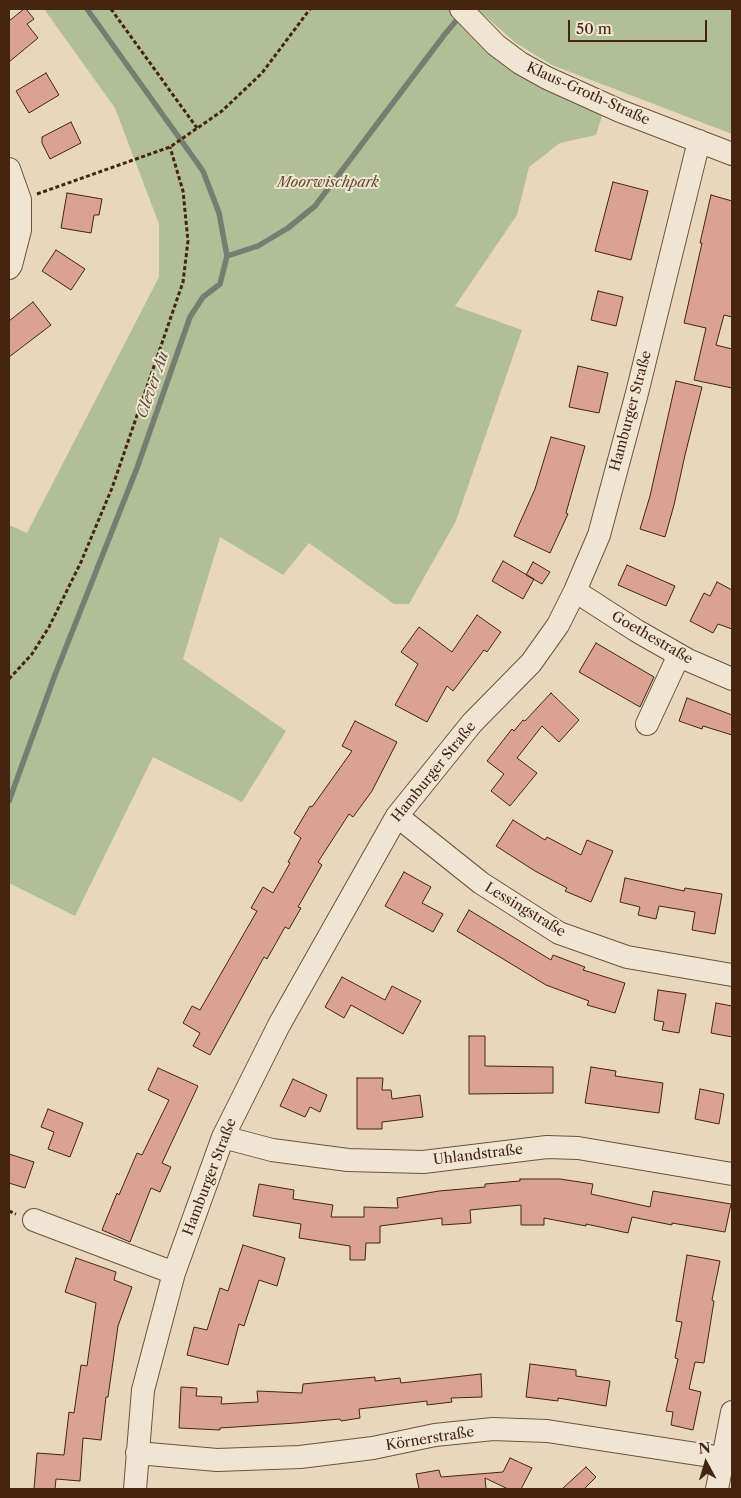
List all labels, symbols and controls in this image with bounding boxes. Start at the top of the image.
scale bar [571,10,710,42]
text: 50 m [576,19,612,38]
street label: Klaus-Groth-Straße [524,59,652,129]
park label: Moorwischpark [277,175,379,191]
water label: Clever Au [133,349,173,421]
street label: Hamburger Straße [607,349,655,473]
street label: Goethestraße [608,608,696,668]
street label: Hamburger Straße [388,718,480,826]
street label: Lessingstraße [482,879,568,941]
street label: Hamburger Straße [180,1116,240,1238]
street label: Uhlandstraße [432,1141,524,1169]
street label: Körnerstraße [385,1424,475,1454]
north arrow [681,1438,731,1488]
text: N [697,1438,711,1458]

